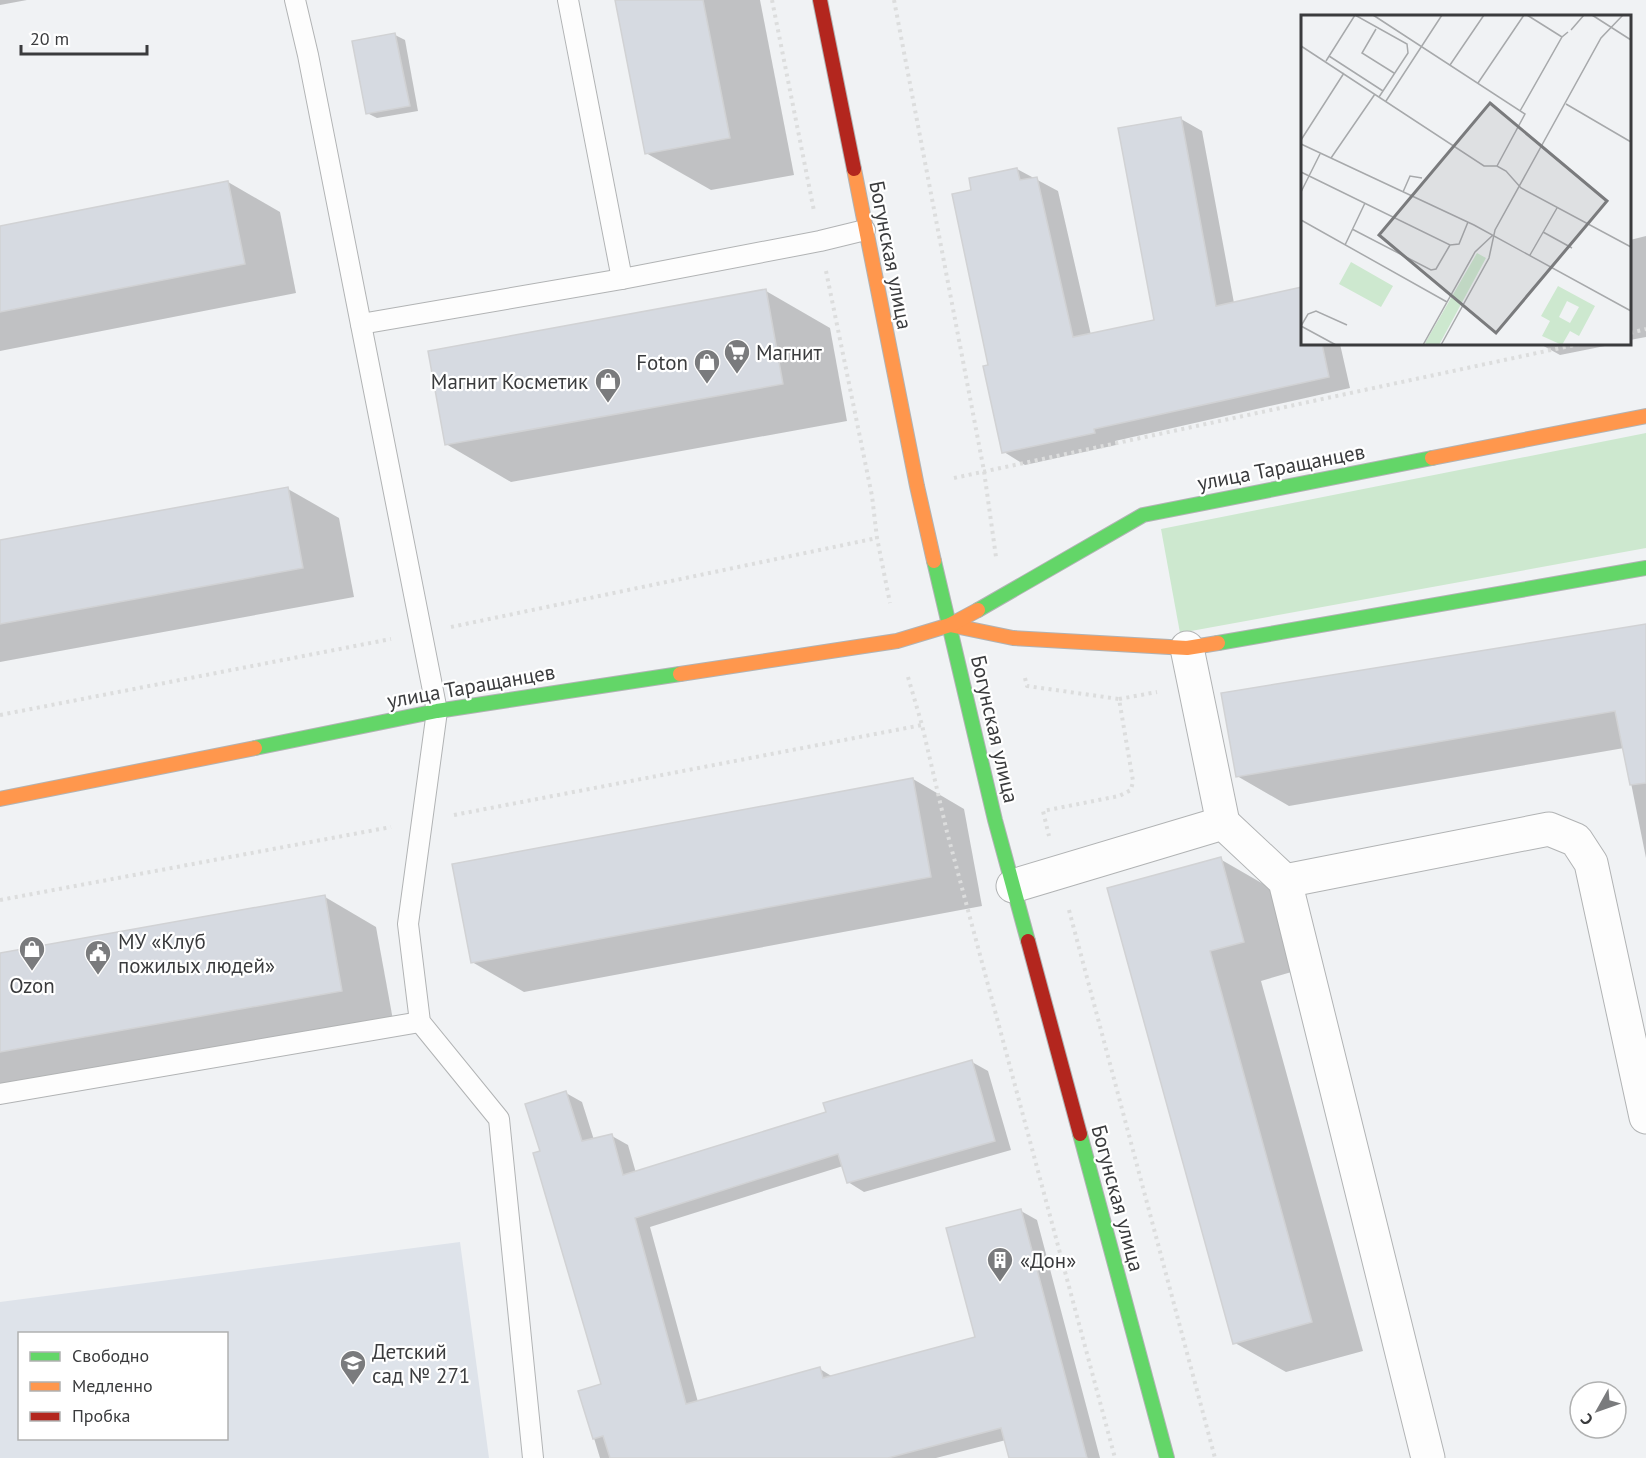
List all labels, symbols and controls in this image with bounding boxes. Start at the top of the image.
inset map [1301,15,1631,345]
scale bar [21,18,147,56]
text: 20 m [30,27,69,50]
street label: Богунская улица [863,178,919,332]
supermarket icon: Магнит [722,337,752,375]
place label: Магнит [756,339,823,366]
shop icon: Foton [692,347,722,385]
place label: Foton [636,349,688,376]
shop icon: Магнит Косметик [593,366,623,404]
place label: Магнит Косметик [431,368,588,395]
street label: улица Таращанцев [1195,438,1367,496]
street label: Богунская улица [965,653,1025,805]
street label: улица Таращанцев [385,658,557,714]
place label: МУ «Клуб пожилых людей» [118,928,275,979]
shop icon: Ozon [17,934,47,972]
public building icon: МУ «Клуб пожилых людей» [83,938,113,976]
place label: Ozon [9,972,55,999]
street label: Богунская улица [1085,1122,1151,1274]
building icon: «Дон» [985,1245,1015,1283]
place label: «Дон» [1020,1247,1076,1274]
legend [18,1332,228,1440]
place label: Детский сад № 271 [372,1338,470,1389]
text: Свободно [72,1344,149,1367]
school or university icon: Детский сад № 271 [338,1348,368,1386]
text: Медленно [72,1374,153,1397]
north arrow [1568,1380,1628,1440]
text: Пробка [72,1404,130,1427]
text: С [1576,1410,1597,1429]

